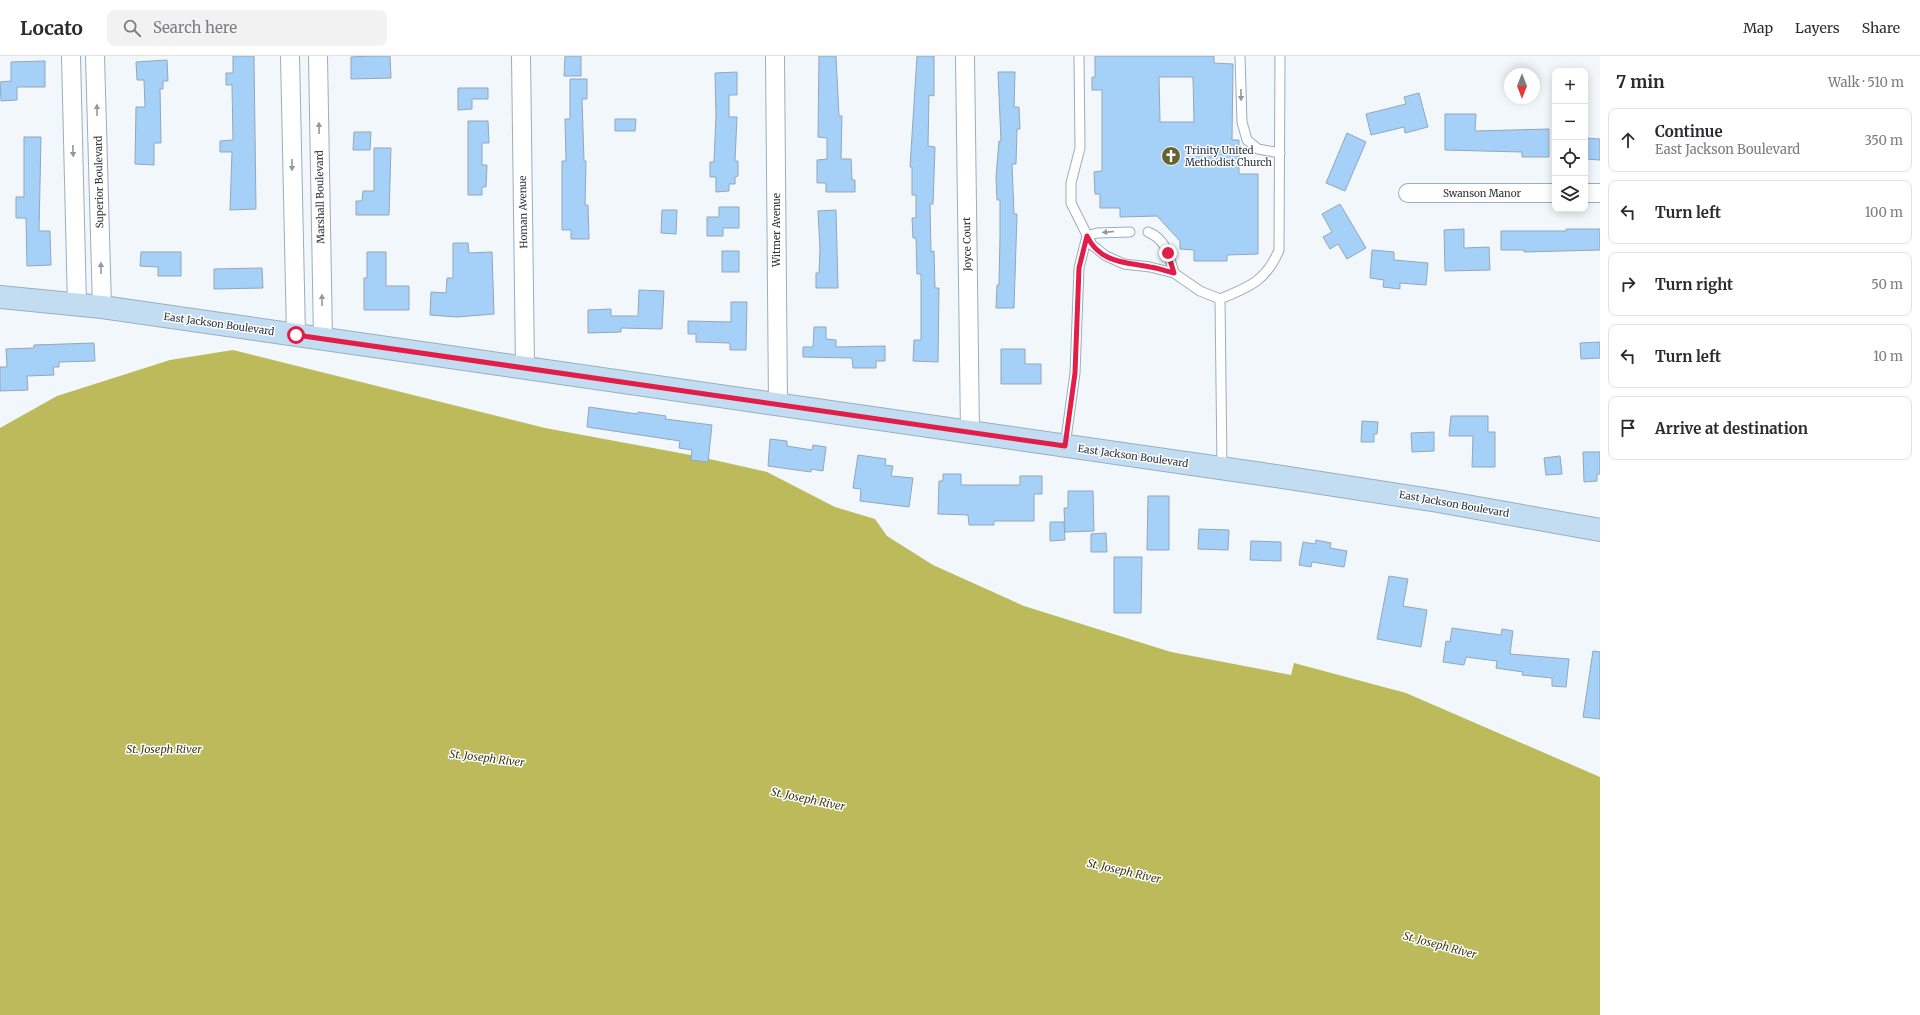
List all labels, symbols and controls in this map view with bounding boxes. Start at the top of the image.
search box [107,10,387,46]
text: Locato [20,16,83,40]
icon: search [121,17,143,39]
text: Search here [153,18,237,37]
text: Map [1743,19,1773,37]
text: Layers [1795,19,1840,37]
text: Share [1862,19,1900,37]
north arrow [1504,68,1540,104]
map controls [1552,68,1588,212]
button: + [1552,68,1588,104]
text: 7 min [1616,71,1665,93]
text: Walk · 510 m [1828,74,1904,91]
one-way arrow [1238,89,1244,102]
one-way arrow [94,103,100,116]
button: − [1552,104,1588,140]
one-way arrow [316,121,322,134]
text: Continue [1655,122,1723,141]
icon: ahead [1617,129,1639,151]
text: 350 m [1865,132,1903,149]
street label: Superior Boulevard [92,136,106,228]
button: locate [1552,140,1588,176]
text: East Jackson Boulevard [1655,141,1800,158]
place label: Trinity United Methodist Church [1185,144,1272,169]
one-way arrow [70,145,76,158]
church icon: Trinity United Methodist Church [1160,145,1182,167]
street label: Marshall Boulevard [313,150,327,244]
one-way arrow [289,159,295,172]
street label: Homan Avenue [516,175,530,249]
button: layers [1552,176,1588,212]
street label: Swanson Manor [1443,187,1522,200]
street label: Witmer Avenue [770,193,783,268]
icon: left [1617,201,1639,223]
text: Turn left [1655,203,1721,222]
text: 100 m [1865,204,1903,221]
street label: Joyce Court [960,217,974,272]
one-way arrow [1102,229,1114,236]
route end [1159,244,1177,262]
one-way arrow [98,261,104,274]
icon: right [1617,273,1639,295]
text: Turn right [1655,275,1733,294]
text: 50 m [1871,276,1903,293]
one-way arrow [319,293,325,306]
street label: East Jackson Boulevard [163,310,275,338]
route start [287,326,305,344]
icon: left [1617,345,1639,367]
text: Turn left [1655,347,1721,366]
text: 10 m [1873,348,1903,365]
icon: arrive [1617,417,1639,439]
text: Arrive at destination [1655,419,1808,438]
street label: East Jackson Boulevard [1077,442,1189,470]
street label: East Jackson Boulevard [1398,488,1510,520]
water label: St. Joseph River [126,742,202,756]
water label: St. Joseph River [449,746,526,770]
water label: St. Joseph River [770,784,847,814]
water label: St. Joseph River [1086,856,1163,886]
water label: St. Joseph River [1402,928,1479,962]

